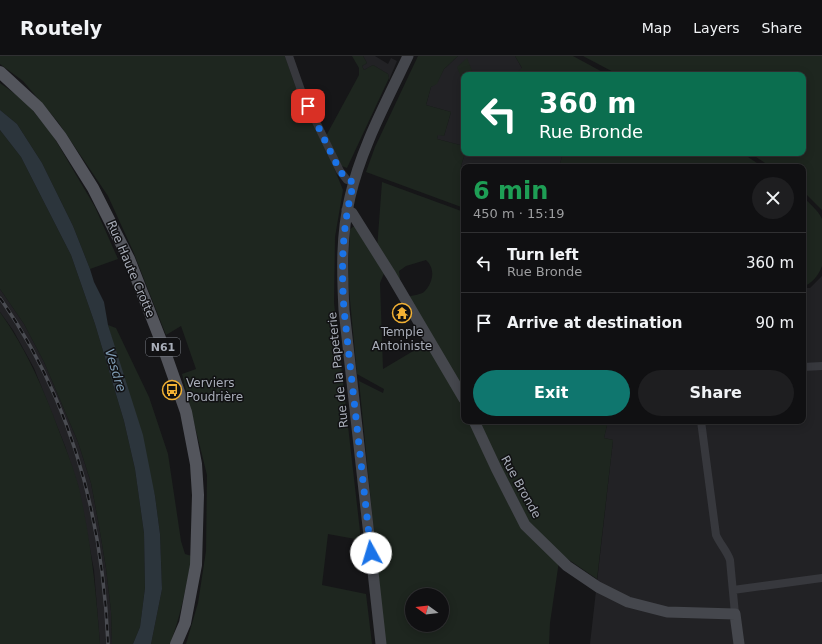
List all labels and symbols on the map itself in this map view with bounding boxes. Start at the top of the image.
pin [291,89,325,123]
street label: Rue Haute Crotte [104,219,158,319]
temple icon: Temple Antoiniste [391,302,413,324]
street label: Rue de la Papeterie [325,311,351,429]
place label: Temple Antoiniste [372,325,432,353]
road number: N61 [146,338,180,356]
water label: Vesdre [102,347,129,394]
place label: Verviers Poudrière [186,376,243,404]
bus stop icon: Verviers Poudrière [161,379,183,401]
street label: Rue Bronde [498,453,544,521]
position arrow [350,532,392,574]
north arrow [405,588,449,632]

